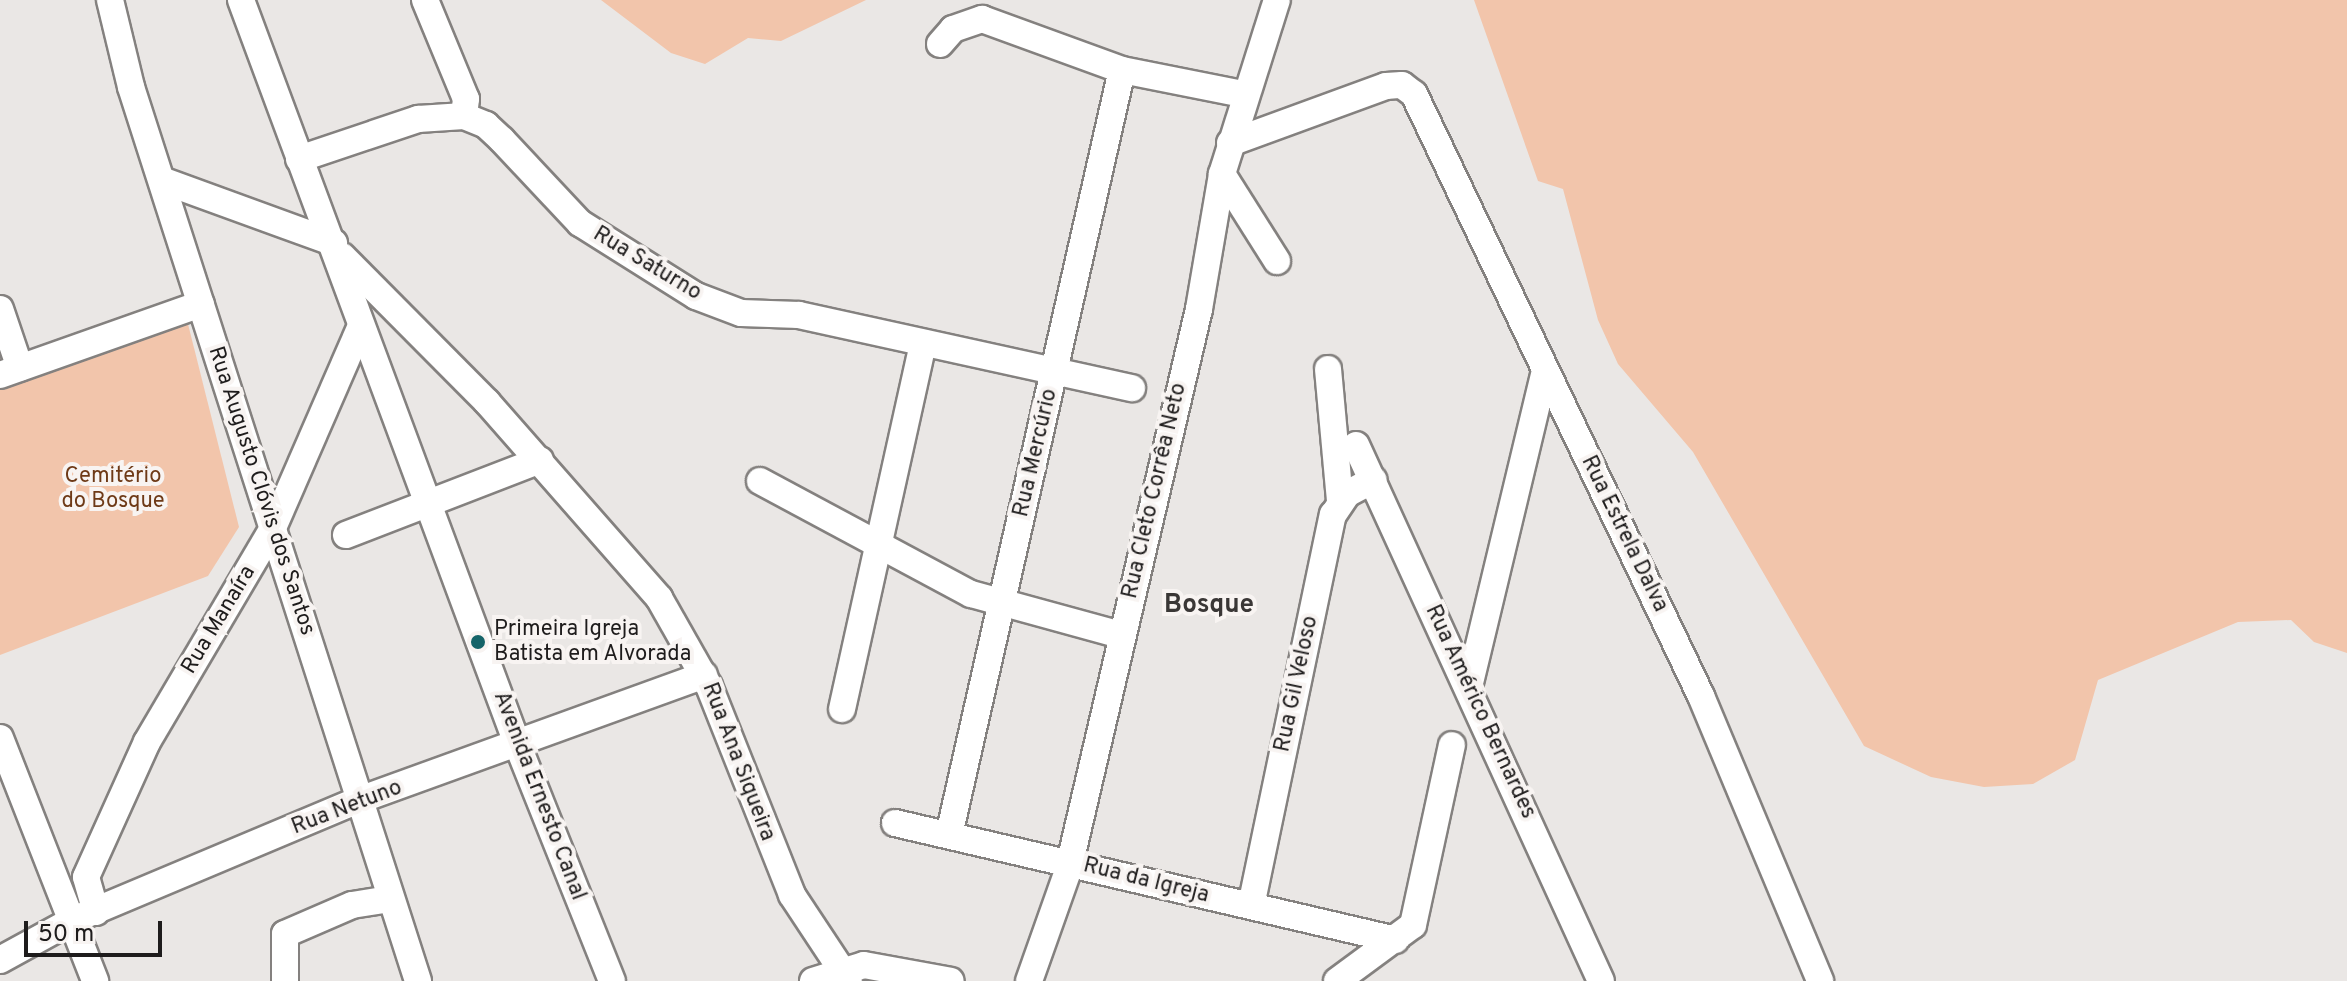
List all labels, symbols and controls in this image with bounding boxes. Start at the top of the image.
street label: Rua Saturno [588,221,706,307]
street label: Rua Augusto Clóvis dos Santos [202,343,320,639]
street label: Rua Cleto Corrêa Neto [1117,381,1193,601]
street label: Rua Mercúrio [1008,386,1064,520]
street label: Rua Estrela Dalva [1575,452,1673,616]
park label: Cemitério do Bosque [61,463,165,514]
street label: Rua Manaíra [176,561,262,679]
district label: Bosque [1164,590,1254,622]
street label: Rua Américo Bernardes [1419,600,1541,824]
street label: Rua Gil Veloso [1270,613,1324,755]
place label: Primeira Igreja Batista em Alvorada [494,616,692,668]
marker: Primeira Igreja Batista em Alvorada [469,633,487,651]
street label: Rua Ana Siqueira [696,679,780,845]
street label: Avenida Ernesto Canal [487,688,591,904]
street label: Rua Netuno [288,775,406,841]
street label: Rua da Igreja [1080,853,1212,909]
scale bar [28,905,166,955]
text: 50 m [38,920,94,950]

